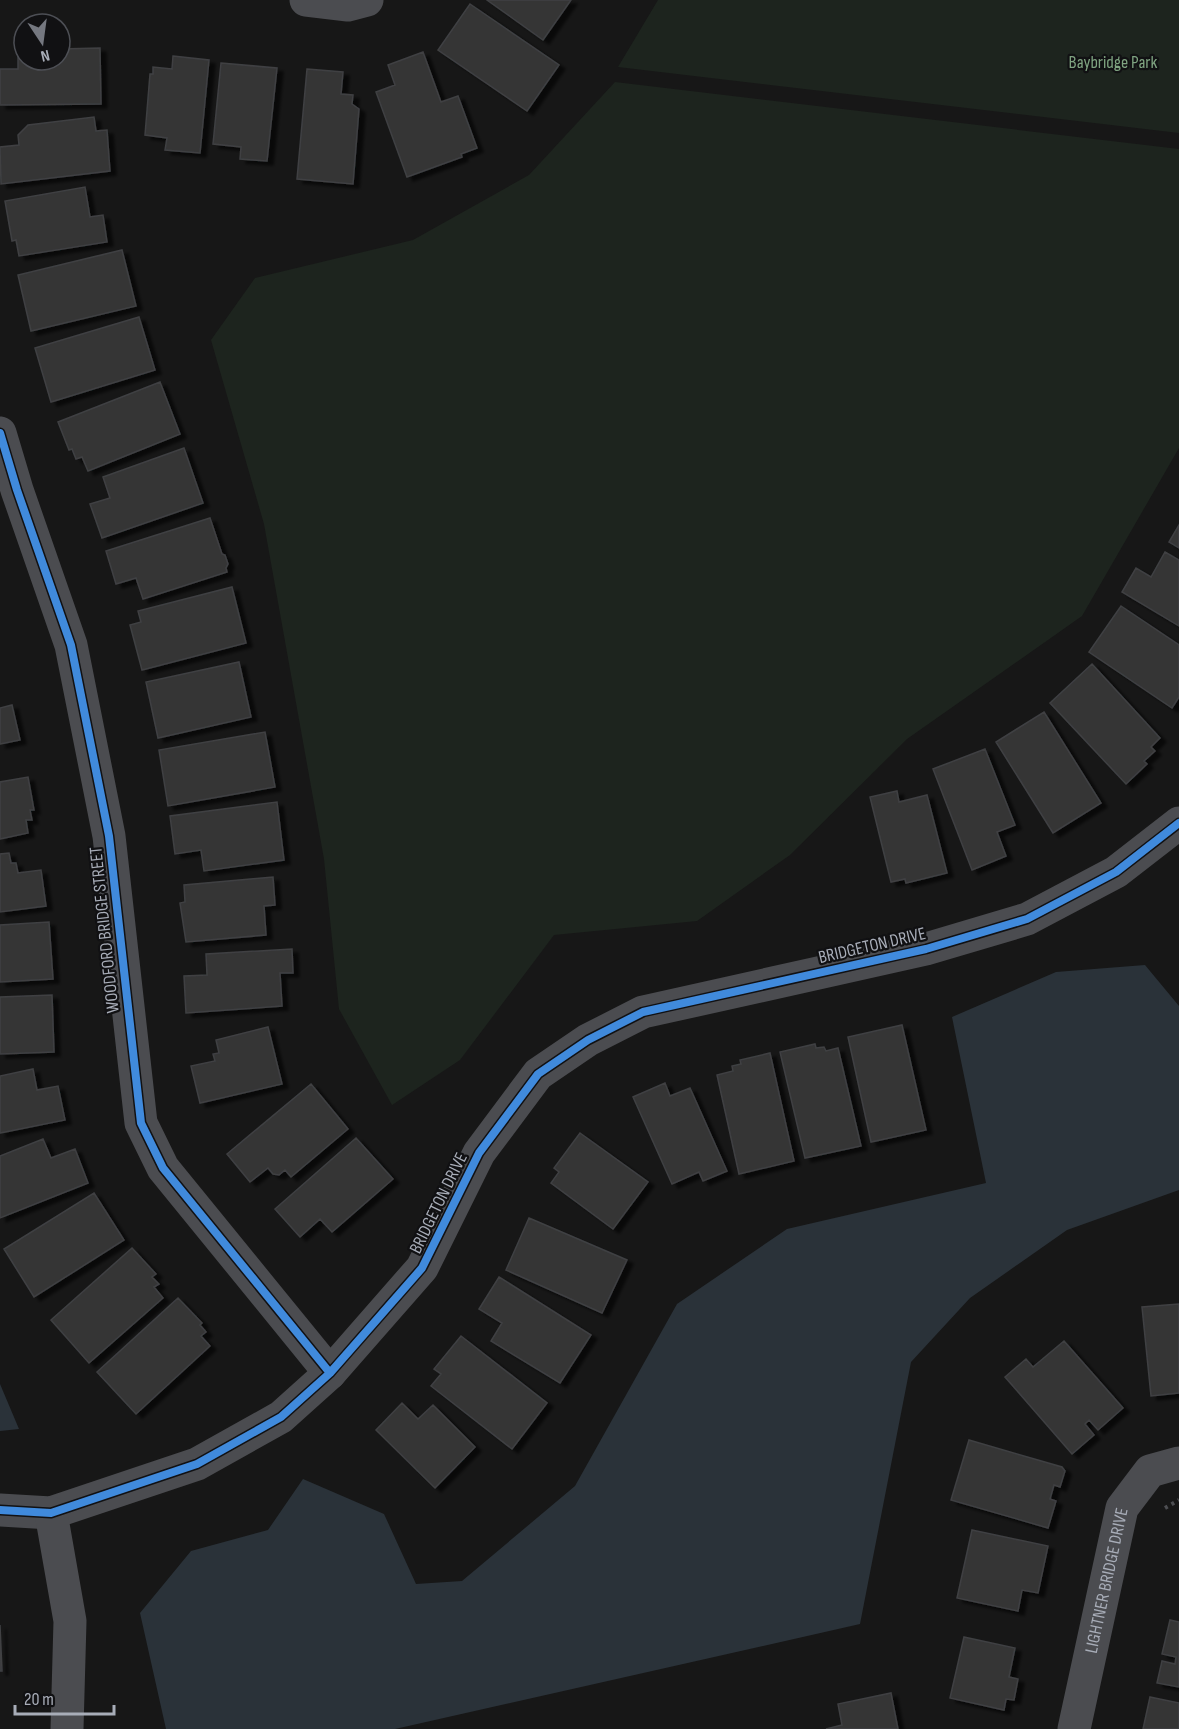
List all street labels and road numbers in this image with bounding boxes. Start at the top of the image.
street label: WOODFORD BRIDGE STREET [85,846,124,1014]
street label: BRIDGETON DRIVE [816,923,928,968]
street label: BRIDGETON DRIVE [405,1149,472,1257]
street label: LIGHTNER BRIDGE DRIVE [1081,1506,1133,1655]

